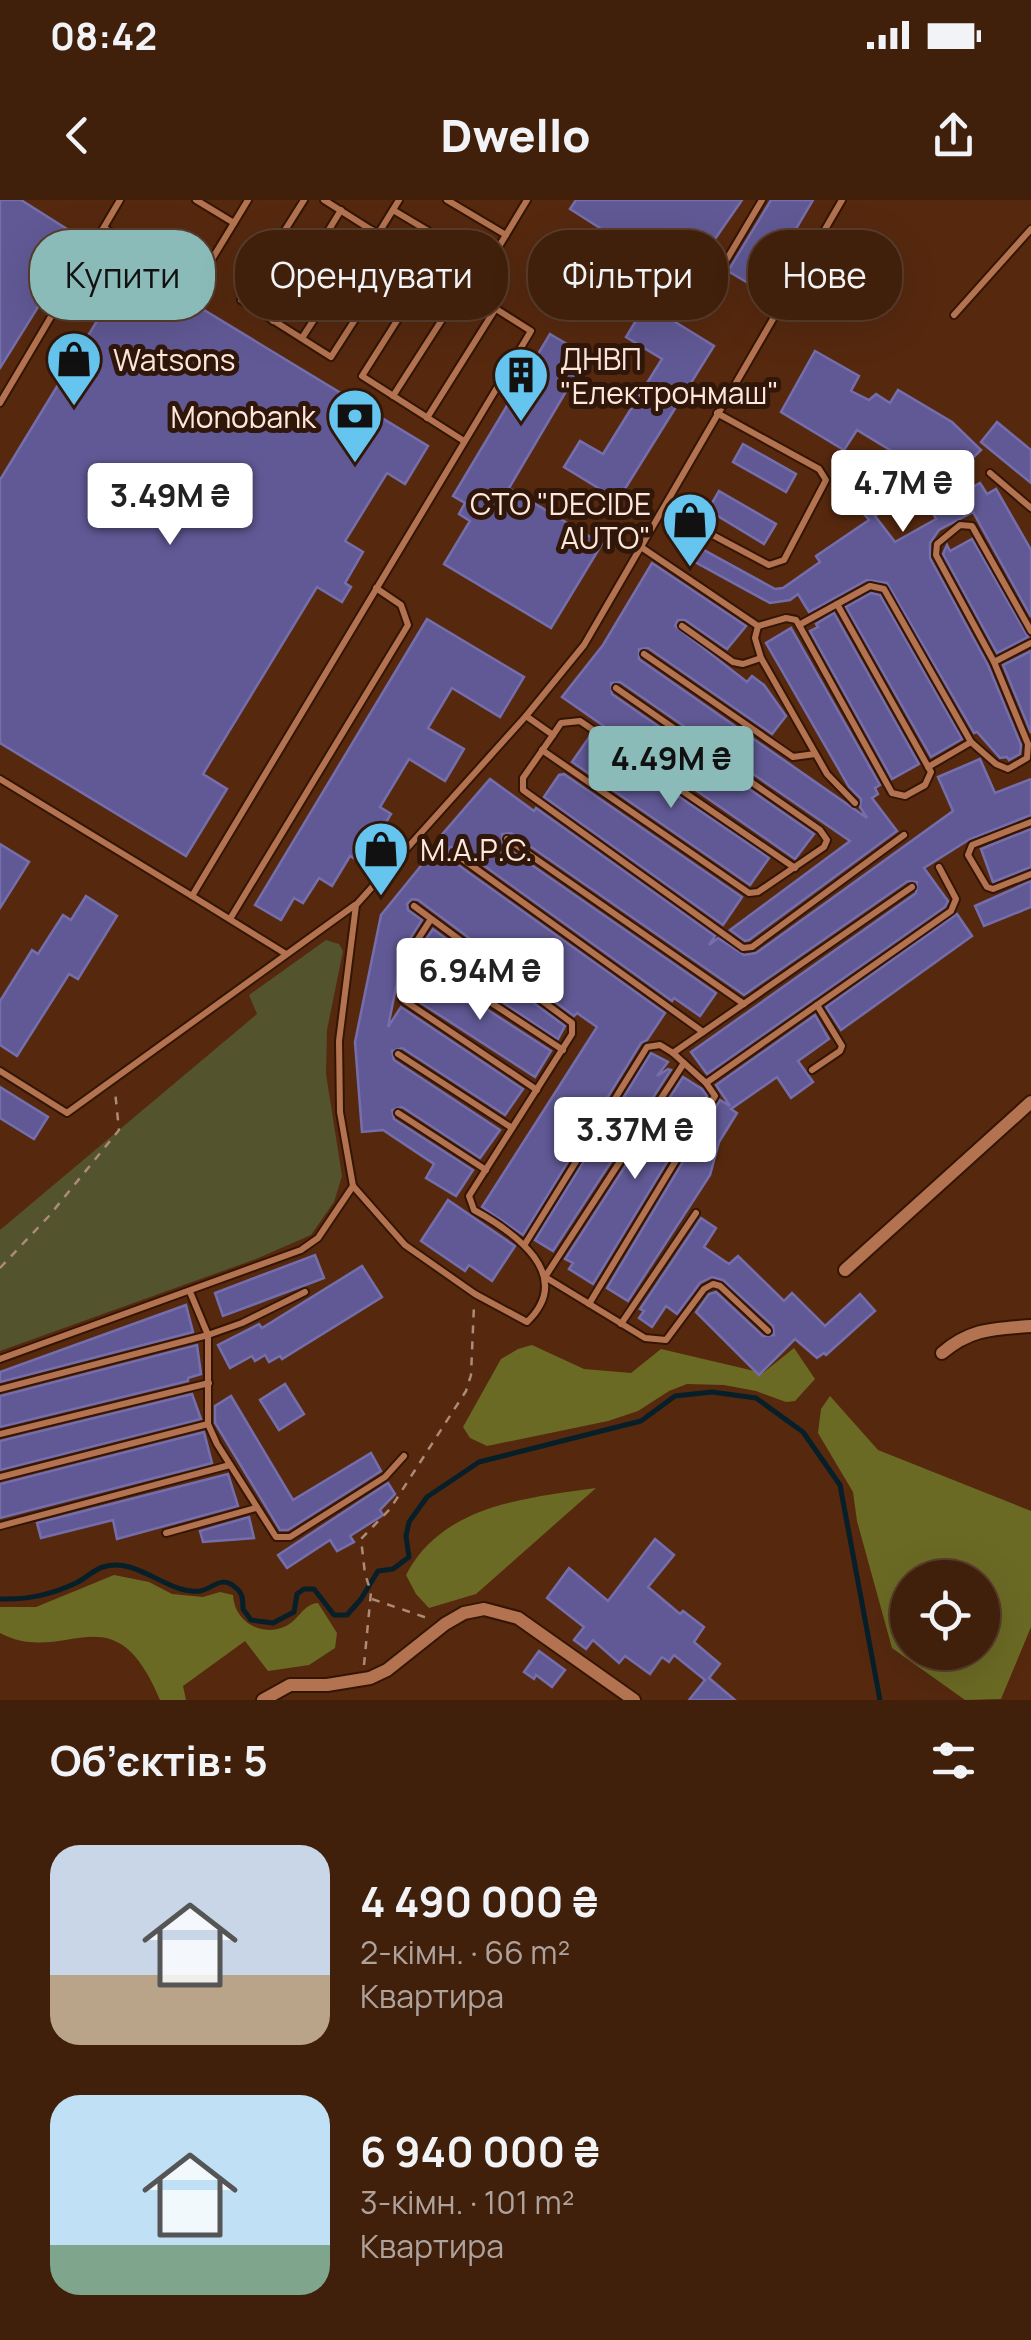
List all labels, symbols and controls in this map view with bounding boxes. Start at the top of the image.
text: 08:42 [50,9,157,61]
text: Dwello [441,104,590,166]
icon: back [50,108,105,163]
icon: share [926,108,981,163]
chip: Купити [30,230,215,320]
chip: Орендувати [235,230,508,320]
chip: Фільтри [528,230,728,320]
chip: Нове [748,230,902,320]
shop icon: Watsons [44,329,104,408]
place label: ДНВП "Електронмаш" [560,338,779,413]
place label: Watsons [113,339,235,380]
building icon: ДНВП "Електронмаш" [491,345,551,424]
bank icon: Monobank [325,386,385,465]
place label: Monobank [170,396,317,437]
pin: 4.7M ₴ [822,450,984,535]
text: 4.7M ₴ [853,460,953,504]
pin: 3.49M ₴ [78,463,262,548]
text: 3.49M ₴ [110,473,230,517]
place label: СТО "DECIDE AUTO" [470,483,651,558]
shop icon: СТО "DECIDE AUTO" [660,490,720,569]
pin: 4.49M ₴ [579,726,763,811]
text: 4.49M ₴ [611,736,731,780]
shop icon: М.А.Р.С. [351,819,411,898]
place label: М.А.Р.С. [420,829,533,870]
pin: 6.94M ₴ [388,938,572,1023]
text: 6.94M ₴ [419,948,541,992]
pin: 3.37M ₴ [543,1097,727,1182]
text: 3.37M ₴ [576,1107,694,1151]
map controls [890,1560,1000,1670]
button: locate [890,1560,1000,1670]
text: Об’єктів: 5 [50,1731,268,1789]
icon: filters [926,1733,981,1788]
text: 4 490 000 ₴ [360,1872,598,1930]
icon: home [130,1885,250,2005]
text: 2-кімн. · 66 m² [360,1930,570,1974]
text: Квартира [360,1974,504,2018]
text: 6 940 000 ₴ [360,2122,600,2180]
icon: home [130,2135,250,2255]
text: 3-кімн. · 101 m² [360,2180,575,2224]
text: Квартира [360,2224,504,2268]

